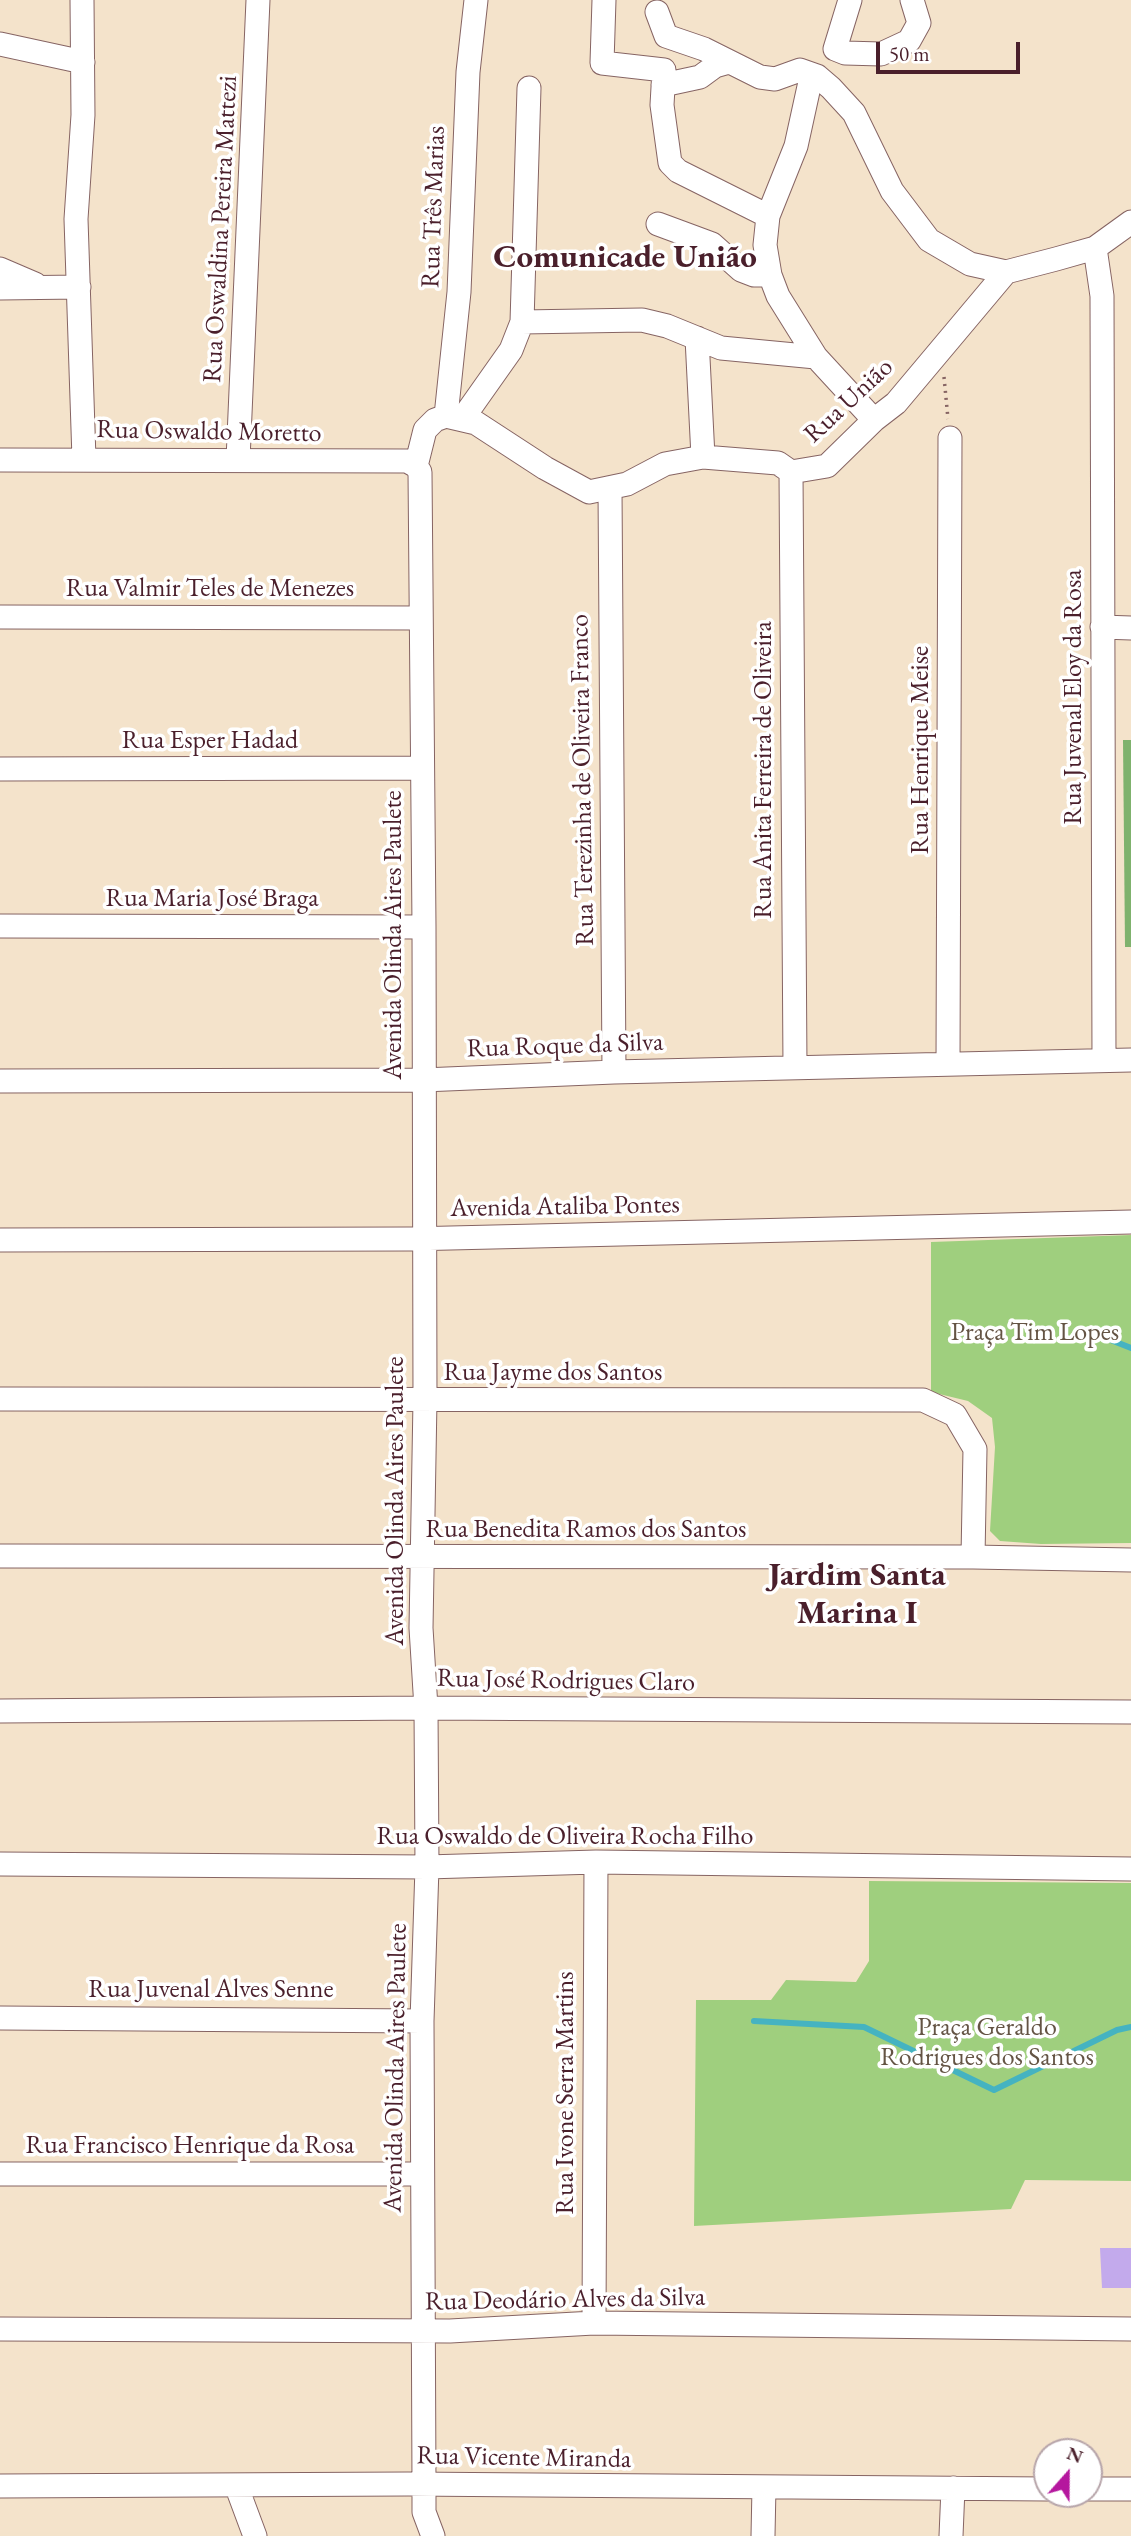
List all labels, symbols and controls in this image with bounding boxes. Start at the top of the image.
scale bar [879,28,1023,72]
text: 50 m [889,40,930,67]
street label: Rua Oswaldina Pereira Mattezi [197,75,245,383]
street label: Rua Três Marias [416,125,452,289]
district label: Comunicade União [493,238,757,278]
street label: Rua União [798,352,900,450]
street label: Rua Oswaldo Moretto [96,414,322,450]
street label: Rua Juvenal Eloy da Rosa [1058,569,1090,825]
street label: Rua Valmir Teles de Menezes [66,573,354,605]
street label: Rua Terezinha de Oliveira Franco [565,614,601,946]
street label: Rua Anita Ferreira de Oliveira [748,621,780,919]
street label: Rua Henrique Meise [905,646,937,854]
street label: Rua Esper Hadad [122,725,298,757]
street label: Avenida Olinda Aires Paulete [378,790,410,1080]
street label: Rua Maria José Braga [105,883,319,915]
street label: Rua Roque da Silva [466,1027,664,1065]
street label: Avenida Ataliba Pontes [450,1189,680,1225]
park label: Praça Tim Lopes [951,1317,1119,1349]
street label: Avenida Olinda Aires Paulete [380,1356,412,1646]
street label: Rua Jayme dos Santos [444,1357,662,1389]
street label: Rua Benedita Ramos dos Santos [426,1514,746,1546]
district label: Jardim Santa Marina I [768,1556,946,1634]
street label: Rua José Rodrigues Claro [437,1663,695,1699]
street label: Rua Oswaldo de Oliveira Rocha Filho [377,1821,753,1853]
street label: Avenida Olinda Aires Paulete [378,1923,414,2213]
street label: Rua Ivone Serra Martins [550,1971,582,2215]
street label: Rua Juvenal Alves Senne [88,1974,334,2006]
park label: Praça Geraldo Rodrigues dos Santos [880,2012,1094,2074]
street label: Rua Francisco Henrique da Rosa [26,2130,354,2162]
street label: Rua Deodário Alves da Silva [425,2282,705,2318]
north arrow [1033,2438,1103,2508]
text: N [1063,2440,1087,2469]
street label: Rua Vicente Miranda [416,2441,632,2475]

